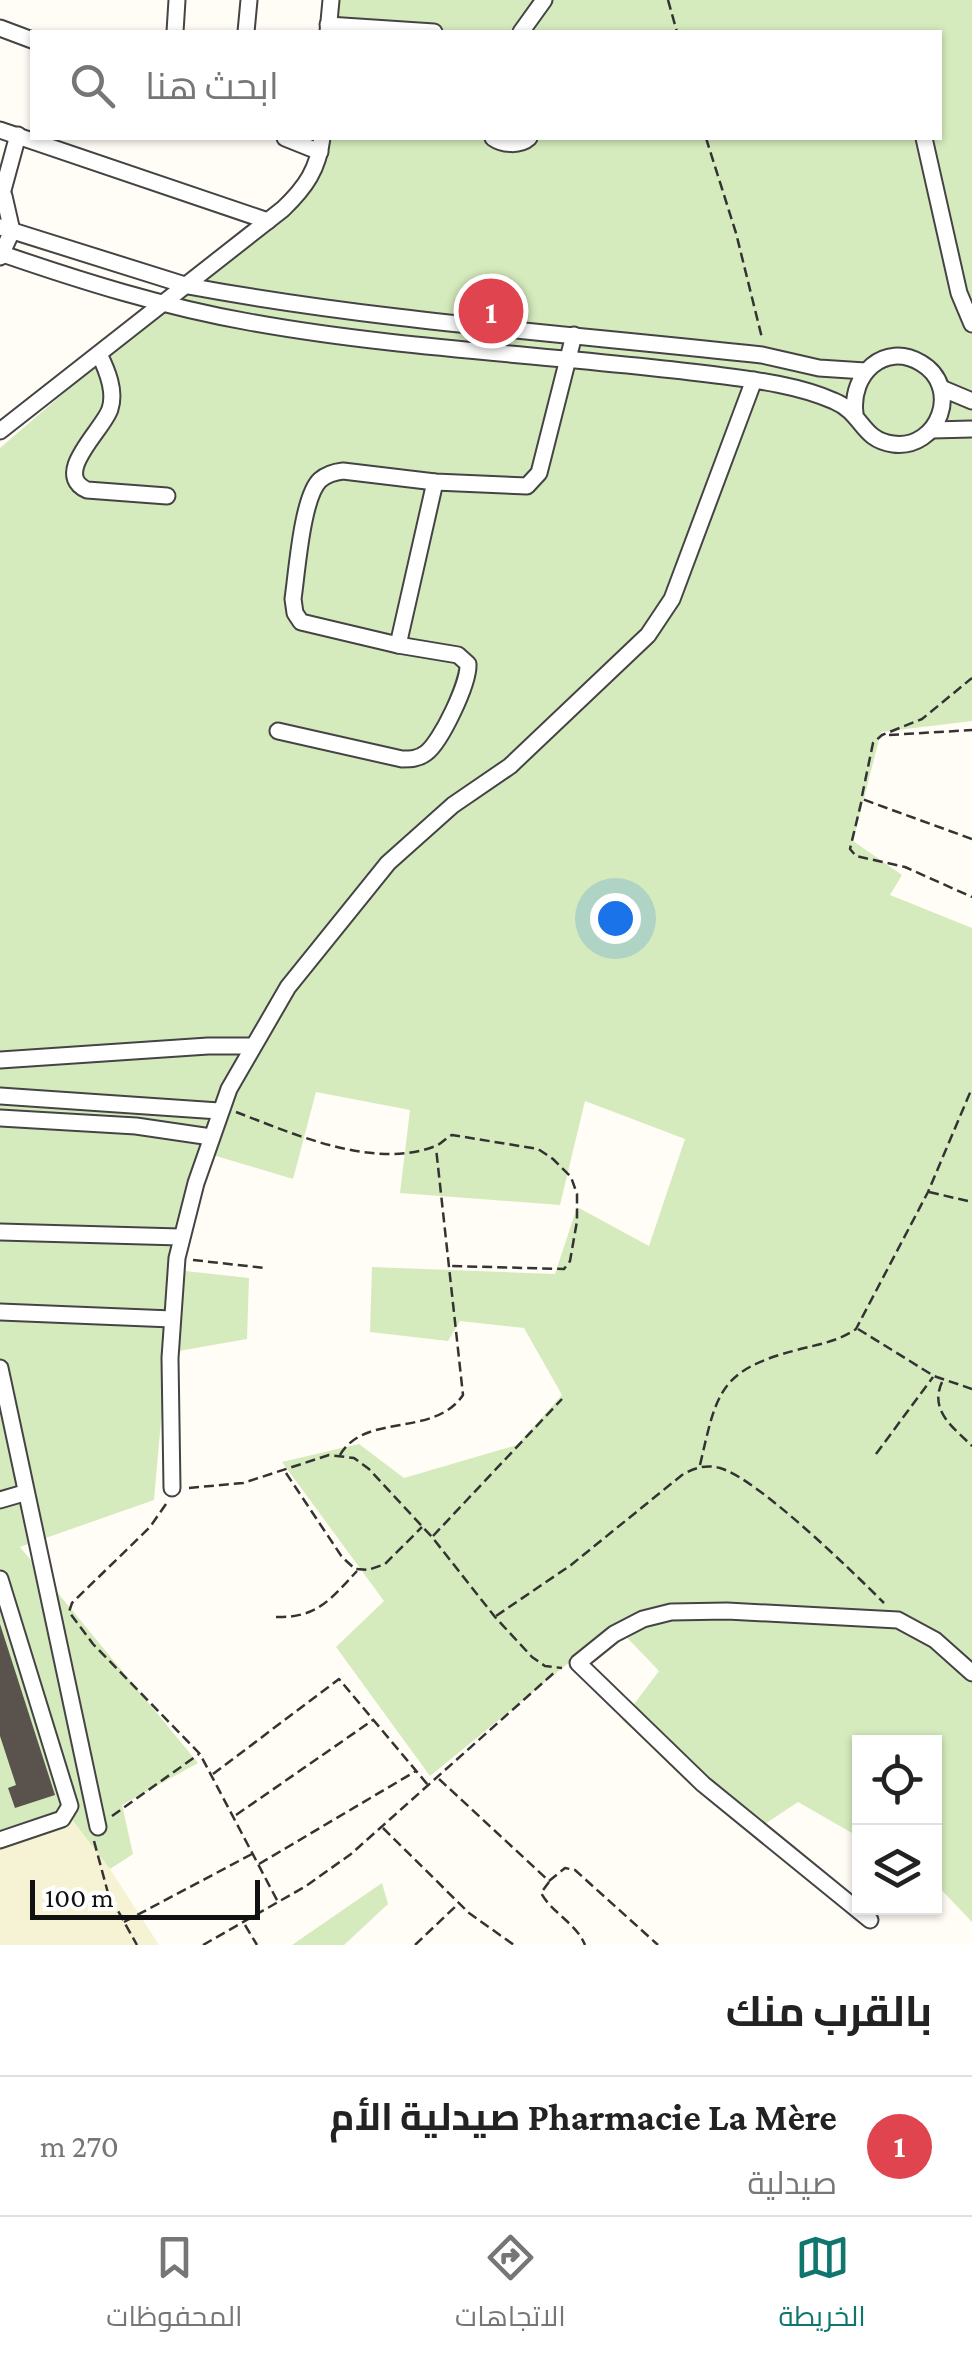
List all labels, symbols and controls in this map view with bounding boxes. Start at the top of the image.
search box [30,30,942,140]
icon: search [65,58,120,113]
text: ابحث هنا [145,65,279,107]
pin: 1 [458,274,524,348]
your location [590,893,641,944]
map controls [852,1735,942,1915]
button: locate [852,1735,942,1825]
button: layers [852,1825,942,1915]
scale bar [30,1875,260,1920]
text: 100 m [45,1882,114,1913]
text: بالقرب منك [726,1988,932,2035]
text: Pharmacie La Mère صيدلية الأم [329,2096,837,2138]
text: 270 m [40,2128,119,2164]
text: 1 [894,2128,905,2164]
text: صيدلية [748,2165,837,2201]
tab: المحفوظات [106,2230,243,2342]
tab: الاتجاهات [455,2230,566,2342]
tab: الخريطة [778,2230,866,2342]

